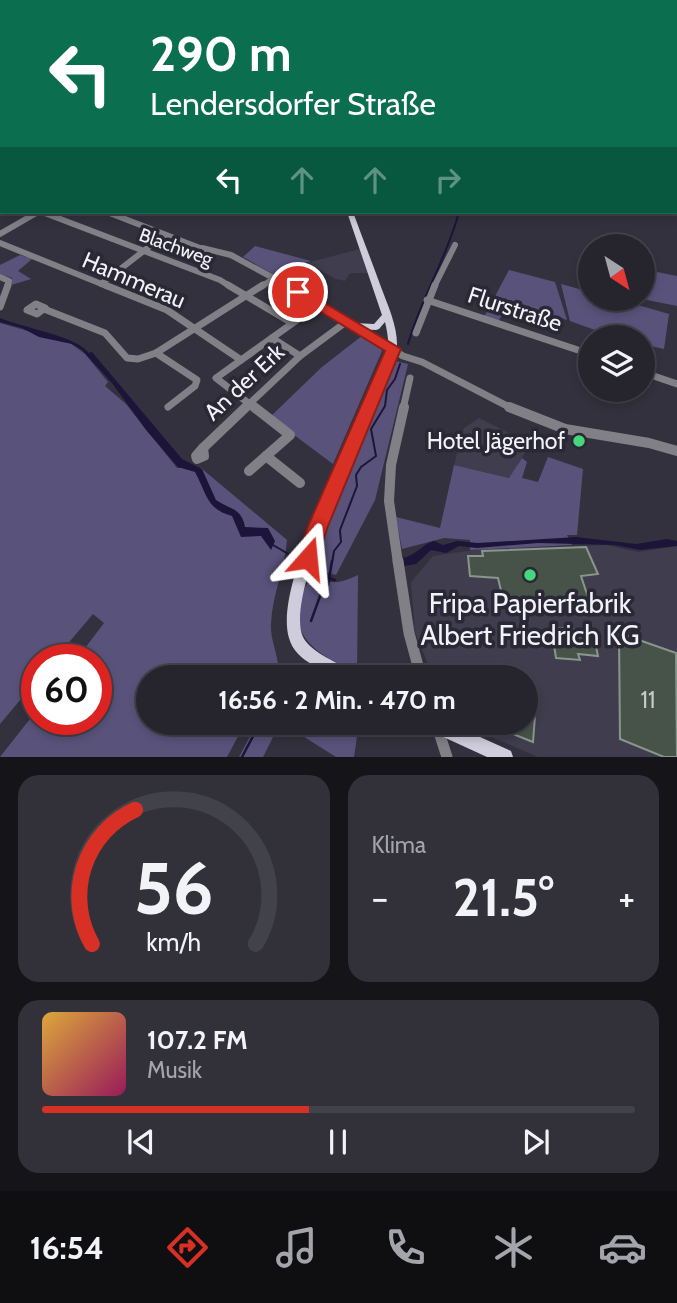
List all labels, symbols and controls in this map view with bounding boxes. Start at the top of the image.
text: 290 m [150,24,292,83]
icon: left [35,28,126,119]
text: Lendersdorfer Straße [150,84,436,123]
icon: left [210,161,248,199]
icon: ahead [283,161,321,199]
icon: ahead [356,161,394,199]
icon: right [429,161,467,199]
street label: Blachweg [136,223,216,271]
north arrow [578,234,654,312]
map controls [578,234,655,402]
street label: Hammerau [78,246,190,314]
pin [268,262,328,322]
icon: arrive [279,273,317,311]
street label: Flurstraße [464,281,566,337]
button: layers [578,325,655,402]
street label: An der Erk [198,337,290,426]
place label: Hotel Jägerhof [427,427,565,455]
marker: Hotel Jägerhof [571,433,587,449]
position arrow [271,521,345,595]
marker: Fripa Papierfabrik Albert Friedrich KG [522,567,538,583]
place label: Fripa Papierfabrik Albert Friedrich KG [420,586,640,652]
speed limit sign: 60 [21,644,112,735]
text: 16:56 · 2 Min. · 470 m [218,684,456,716]
house number: 11 [641,686,656,714]
text: Klima [372,831,426,859]
text: 56 [134,845,214,933]
text: 21.5° [453,866,554,929]
text: − [372,874,388,921]
text: + [618,874,635,921]
text: km/h [146,927,201,957]
text: 107.2 FM [147,1024,248,1056]
text: Musik [147,1056,202,1084]
icon: previous [122,1123,160,1161]
icon: pause [319,1123,357,1161]
icon: next [517,1123,555,1161]
icon: directions [163,1223,212,1272]
icon: music [272,1223,321,1272]
icon: phone [381,1223,430,1272]
icon: climate [489,1223,538,1272]
icon: car [598,1223,647,1272]
text: 16:54 [30,1228,104,1267]

